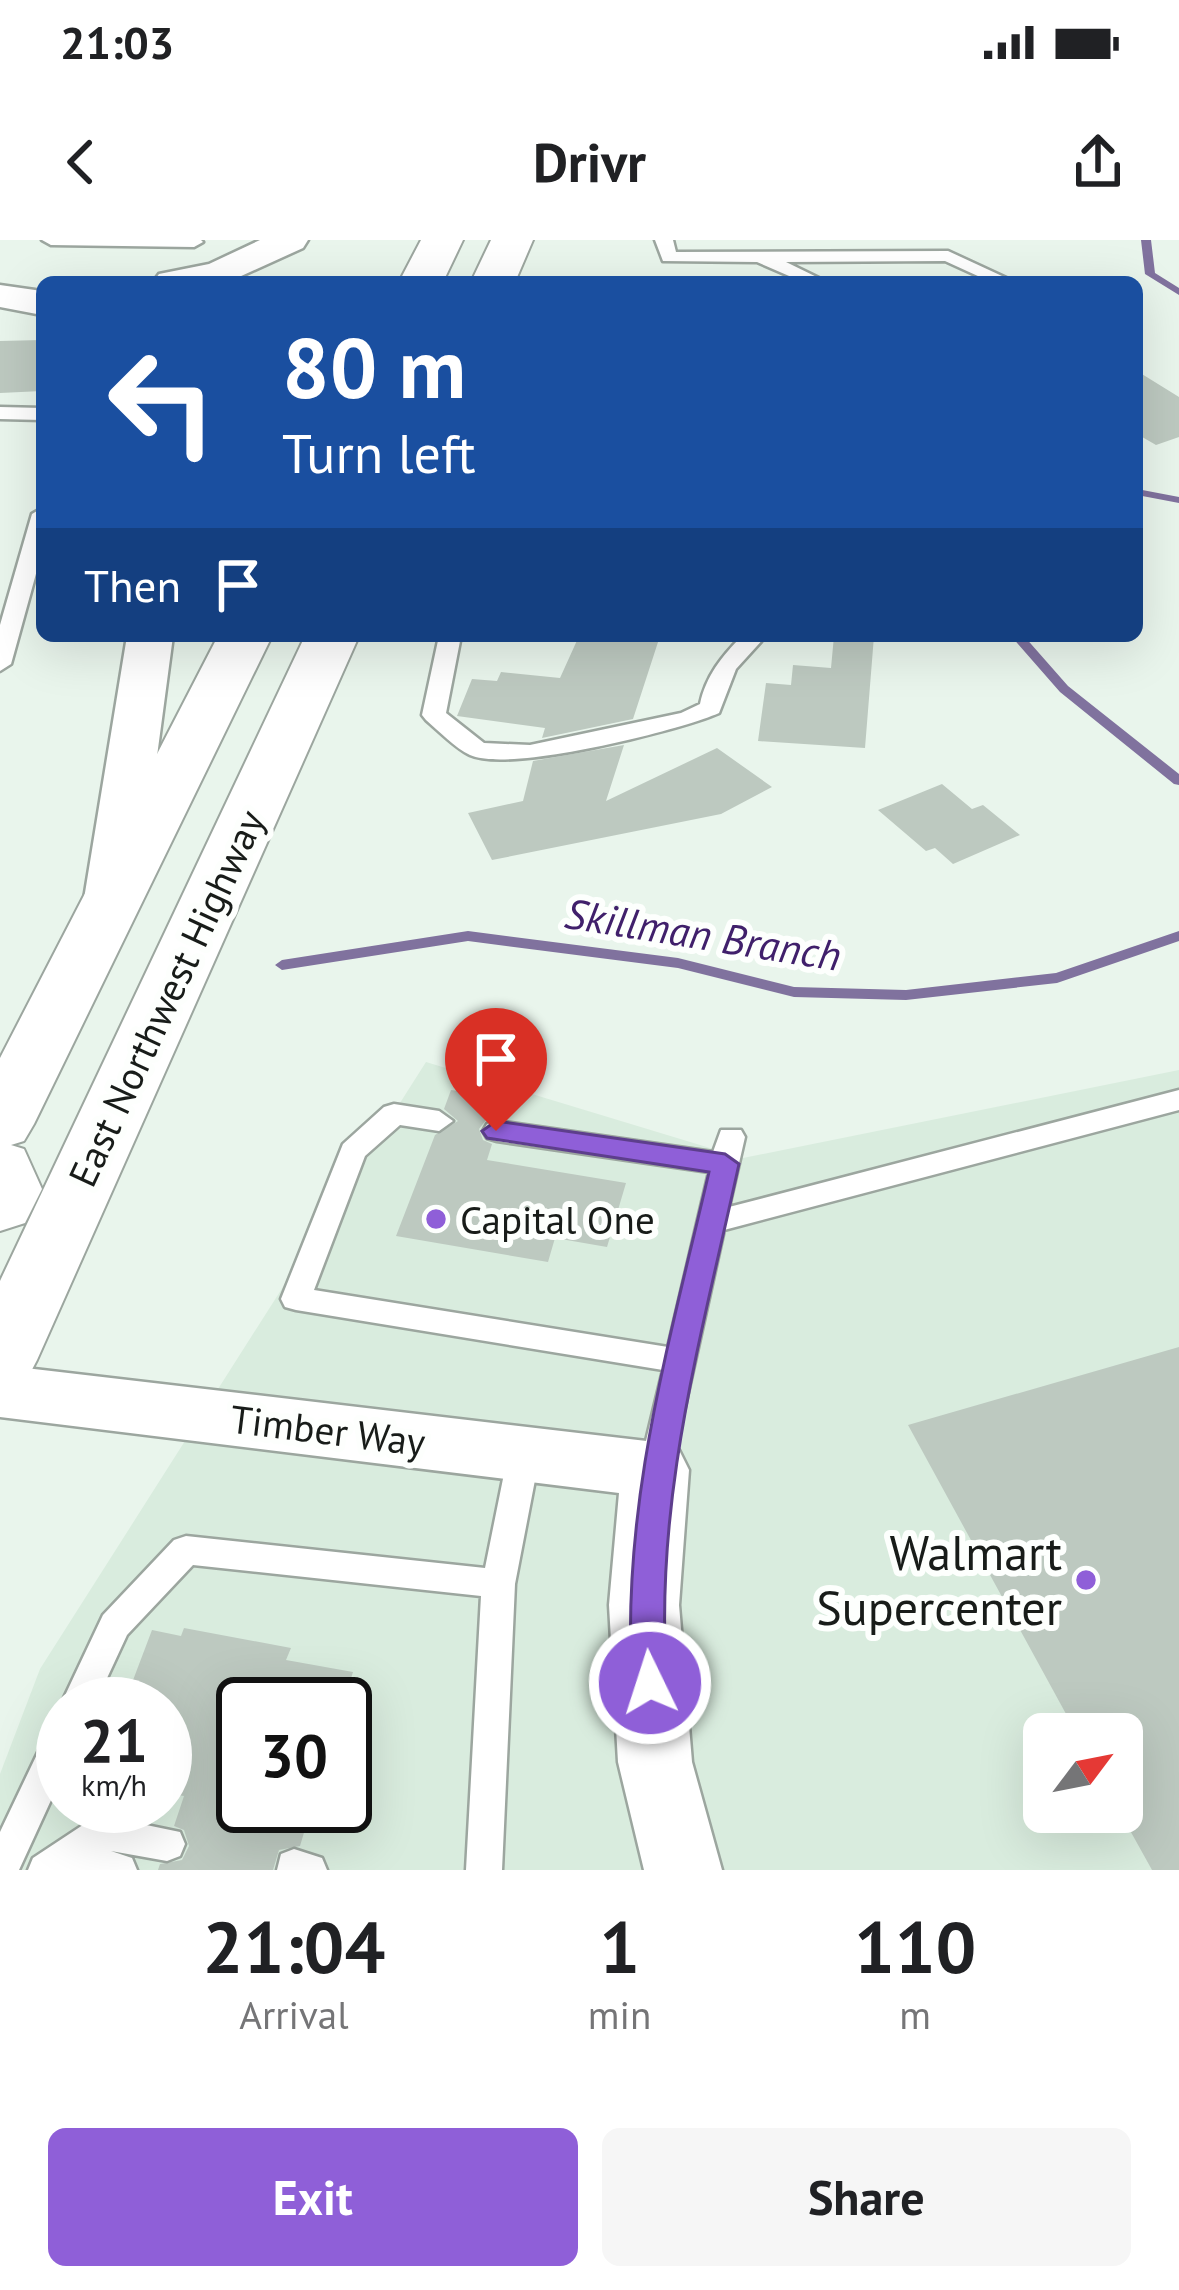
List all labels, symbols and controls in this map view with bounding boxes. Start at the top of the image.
text: 21:03 [60,13,174,71]
text: Drivr [533,127,646,197]
icon: back [48,129,114,195]
icon: share [1065,129,1131,195]
text: 80 m [282,312,466,421]
icon: left [84,324,240,480]
text: Turn left [282,418,476,488]
icon: arrive [205,552,271,618]
text: Then [84,556,181,614]
street label: East Northwest Highway [56,802,276,1194]
water label: Skillman Branch [561,885,845,983]
pin [445,1008,547,1131]
icon: arrive [463,1026,529,1092]
place label: Capital One [460,1194,655,1245]
marker: Capital One [423,1206,449,1232]
street label: Timber Way [228,1393,428,1467]
place label: Walmart Supercenter [816,1521,1062,1638]
marker: Walmart Supercenter [1073,1567,1099,1593]
position arrow [587,1620,713,1746]
speed limit sign: 30 [216,1677,372,1833]
text: 21 [80,1701,148,1779]
north arrow [1023,1713,1143,1833]
map controls [1023,1713,1143,1833]
text: km/h [81,1765,147,1804]
text: 21:04 [203,1900,385,1993]
text: 1 [599,1900,640,1993]
text: 110 [854,1900,976,1993]
text: Arrival [239,1989,349,2040]
text: min [588,1989,651,2040]
text: m [899,1989,931,2040]
button: Exit [48,2128,578,2266]
button: Share [602,2128,1131,2266]

